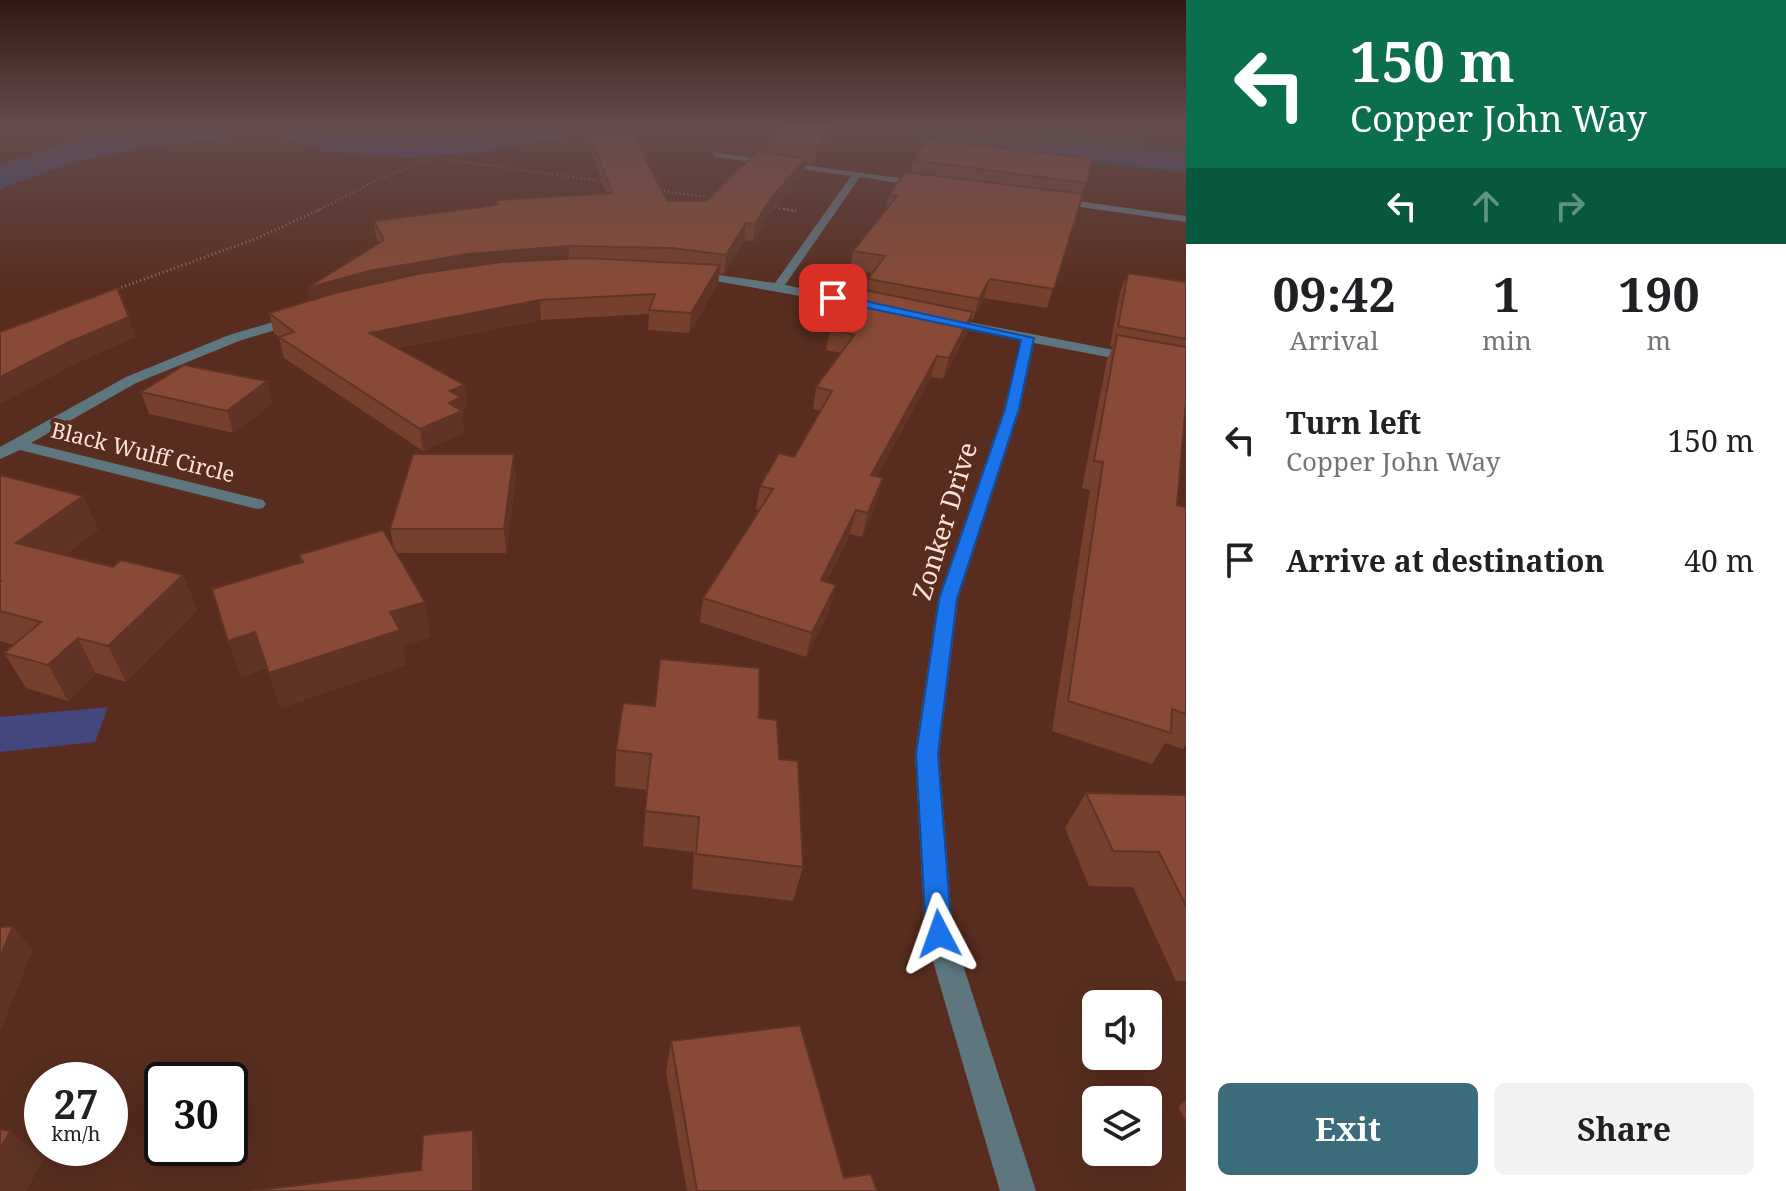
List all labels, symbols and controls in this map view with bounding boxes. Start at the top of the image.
text: 150 m [1350,22,1515,98]
icon: left [1218,32,1322,136]
text: Copper John Way [1350,94,1647,143]
icon: left [1380,184,1424,228]
icon: ahead [1464,184,1508,228]
icon: right [1548,184,1592,228]
text: 09:42 [1272,261,1396,326]
text: 1 [1493,261,1520,326]
text: 190 [1618,261,1700,326]
pin [799,264,867,332]
icon: arrive [811,276,855,320]
text: Arrival [1290,322,1378,358]
text: min [1482,322,1532,358]
text: m [1647,322,1671,358]
text: Turn left [1286,402,1421,443]
street label: Black Wulff Circle [48,414,238,488]
icon: left [1218,418,1262,462]
text: 150 m [1668,420,1754,461]
street label: Zonker Drive [903,437,985,604]
text: Copper John Way [1286,443,1500,479]
icon: arrive [1218,538,1262,582]
text: Arrive at destination [1286,540,1605,581]
text: 40 m [1684,540,1754,581]
position arrow [897,892,981,976]
map controls [1082,990,1162,1166]
button: sound [1082,990,1162,1070]
speed limit sign: 30 [144,1062,248,1166]
text: 27 [53,1076,99,1131]
button: Exit [1218,1083,1478,1175]
button: Share [1494,1083,1754,1175]
button: layers [1082,1086,1162,1166]
text: km/h [51,1120,101,1147]

